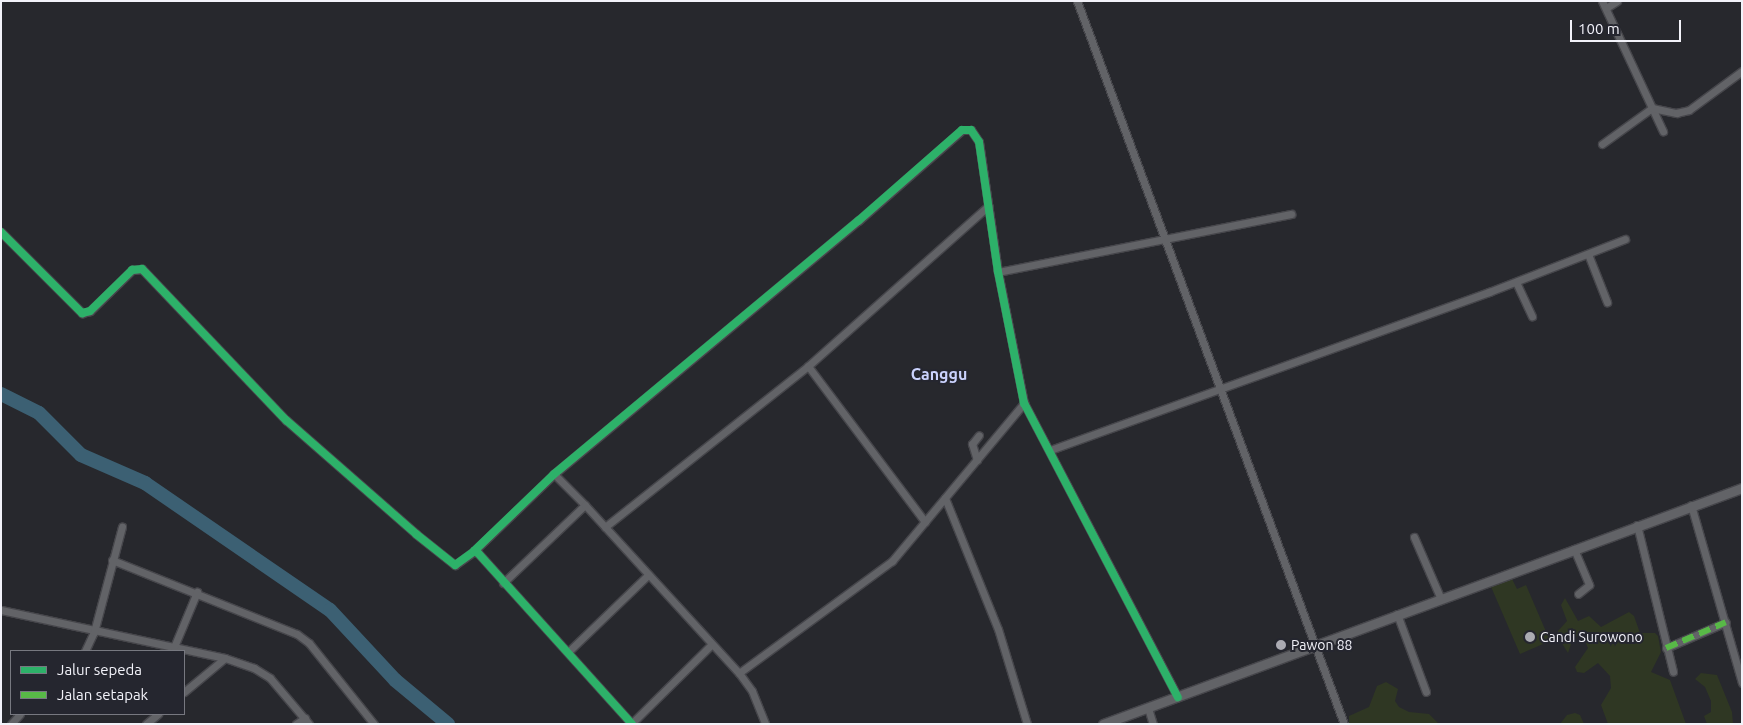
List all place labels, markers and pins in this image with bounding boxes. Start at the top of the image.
place label: Candi Surowono [1540,629,1643,645]
marker: Candi Surowono [1524,631,1536,643]
place label: Pawon 88 [1291,637,1352,653]
marker: Pawon 88 [1275,639,1287,651]

